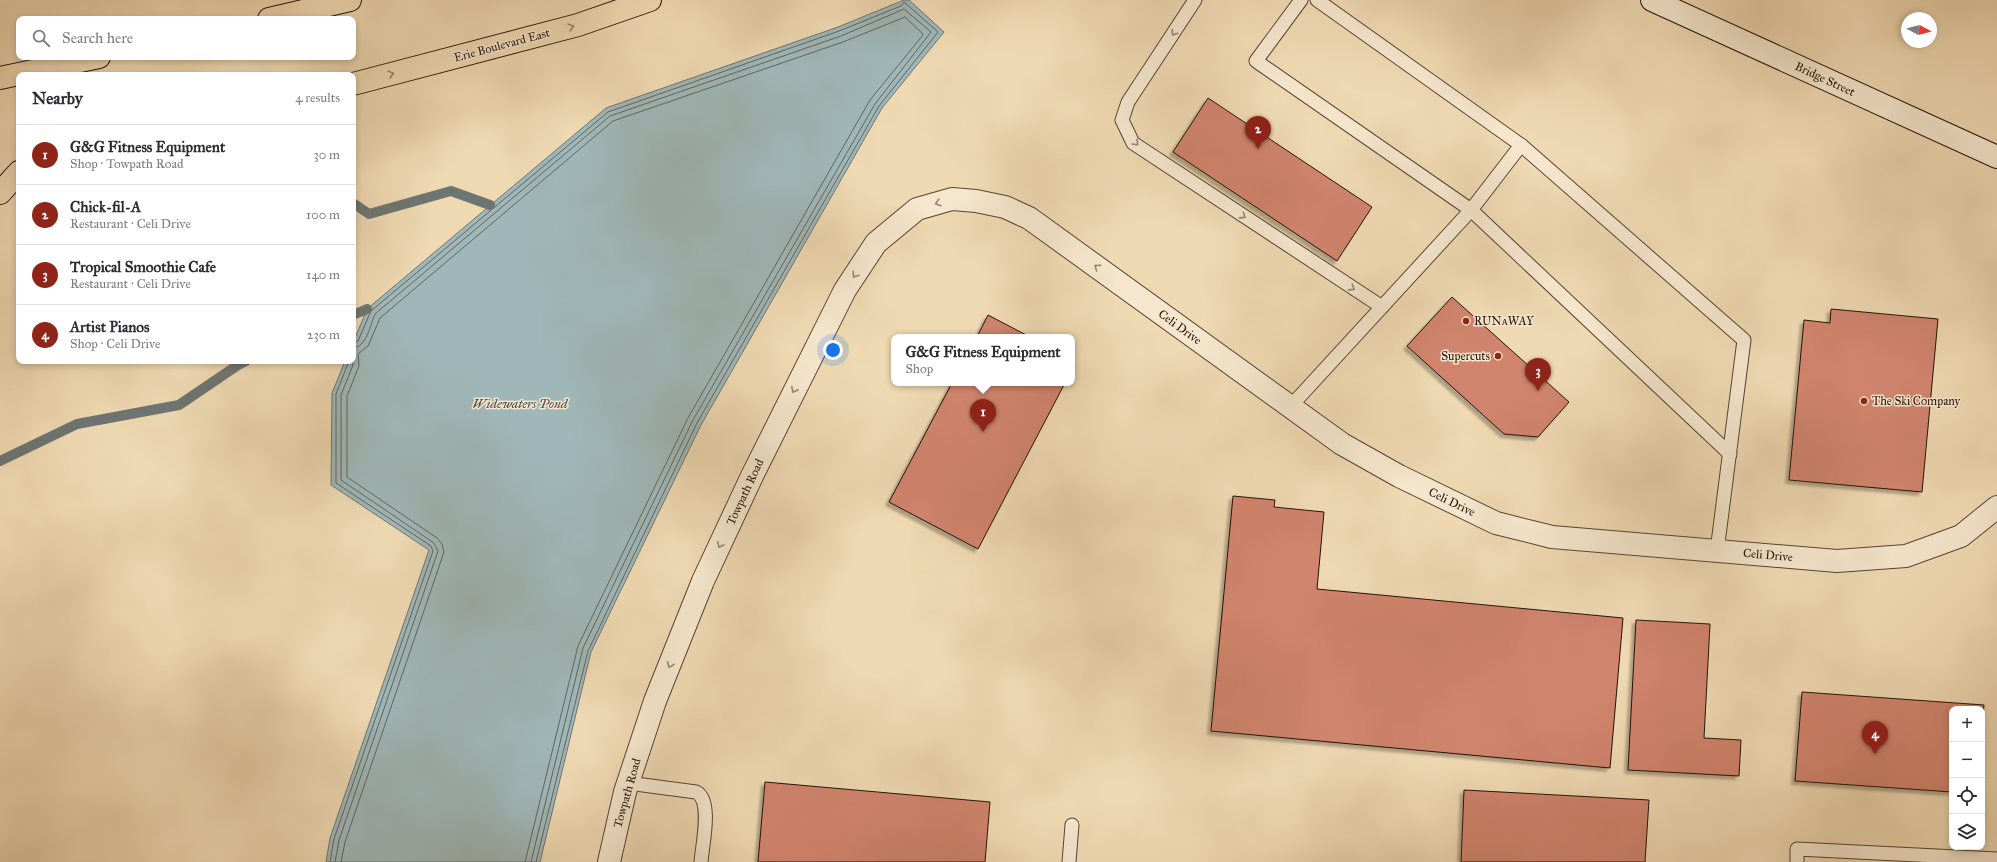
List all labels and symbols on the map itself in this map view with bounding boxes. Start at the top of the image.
north arrow [1901,12,1937,48]
one-way arrow [567,23,574,32]
street label: Erie Boulevard East [453,25,552,65]
one-way arrow [1172,28,1179,35]
street label: Bridge Street [1792,59,1858,100]
one-way arrow [388,71,394,79]
pin: 2 [1245,116,1271,149]
one-way arrow [1131,139,1139,146]
one-way arrow [935,198,942,207]
one-way arrow [1239,211,1246,219]
one-way arrow [1094,265,1101,272]
one-way arrow [852,271,860,278]
one-way arrow [1348,283,1355,291]
street label: Celi Drive [1156,307,1204,347]
place label: RUNᴀWAY [1474,314,1534,328]
marker: RUNᴀWAY [1461,316,1471,326]
your location [823,340,843,360]
place label: Supercuts [1441,349,1490,363]
marker: Supercuts [1493,351,1503,361]
pin: 3 [1525,358,1551,391]
one-way arrow [792,386,799,394]
place label: The Ski Company [1872,394,1961,408]
water label: Widewaters Pond [472,396,569,412]
marker: The Ski Company [1859,396,1869,406]
pin: 1 [970,399,996,432]
street label: Towpath Road [724,457,766,527]
street label: Celi Drive [1426,485,1478,519]
one-way arrow [717,541,725,549]
street label: Celi Drive [1742,546,1794,564]
one-way arrow [666,662,674,669]
pin: 4 [1862,721,1888,754]
street label: Towpath Road [610,757,644,829]

